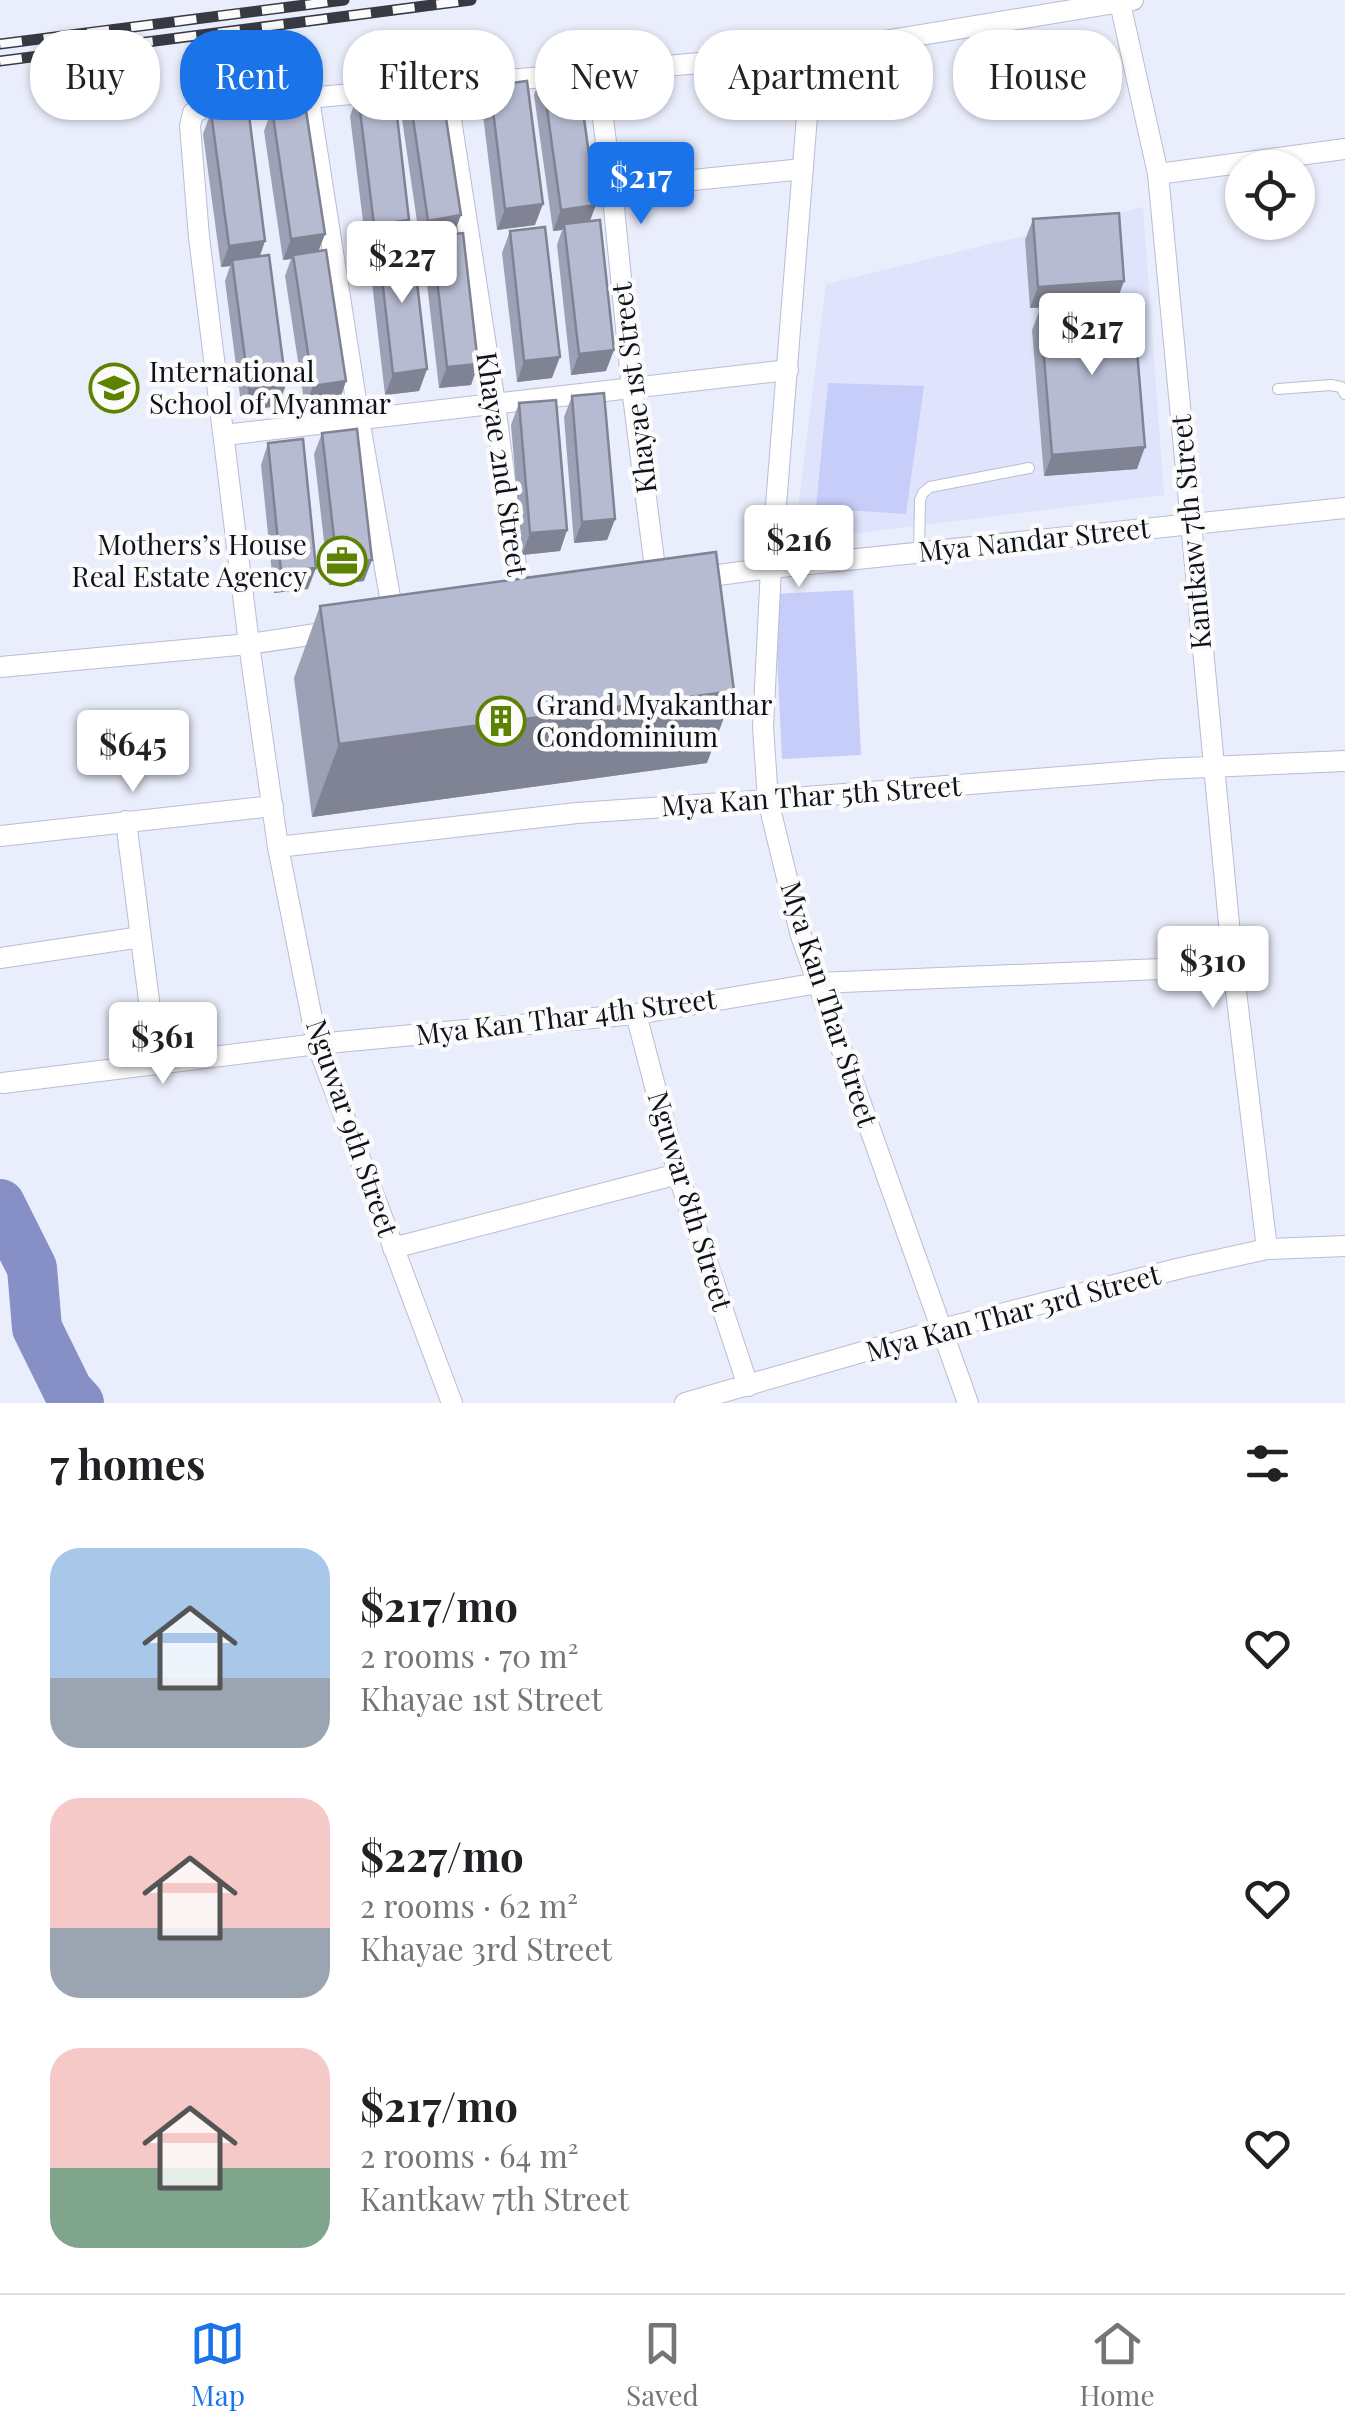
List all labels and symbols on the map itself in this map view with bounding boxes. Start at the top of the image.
pin: $217 [582,142,700,227]
pin: $227 [343,221,461,306]
street label: Khayae 1st Street [601,280,664,496]
pin: $217 [1033,293,1151,378]
street label: Khayae 2nd Street [469,349,538,579]
place label: International School of Myanmar [149,352,392,421]
school or university icon: International School of Myanmar [88,362,140,414]
street label: Kantkaw 7th Street [1161,412,1218,651]
pin: $216 [740,505,858,590]
street label: Mya Nandar Street [916,508,1153,569]
place label: Mothers’s House Real Estate Agency [71,525,307,594]
office icon: Mothers’s House Real Estate Agency [316,535,368,587]
place label: Grand Myakanthar Condominium [536,685,773,754]
building icon: Grand Myakanthar Condominium [475,695,527,747]
pin: $645 [74,710,192,795]
street label: Mya Kan Thar 5th Street [660,765,963,823]
street label: Mya Kan Thar Street [773,876,888,1132]
pin: $310 [1154,926,1272,1011]
street label: Mya Kan Thar 4th Street [414,979,719,1052]
pin: $361 [104,1002,222,1087]
street label: Nguwar 9th Street [299,1014,408,1242]
street label: Nguwar 8th Street [640,1086,743,1316]
street label: Mya Kan Thar 3rd Street [861,1254,1165,1369]

